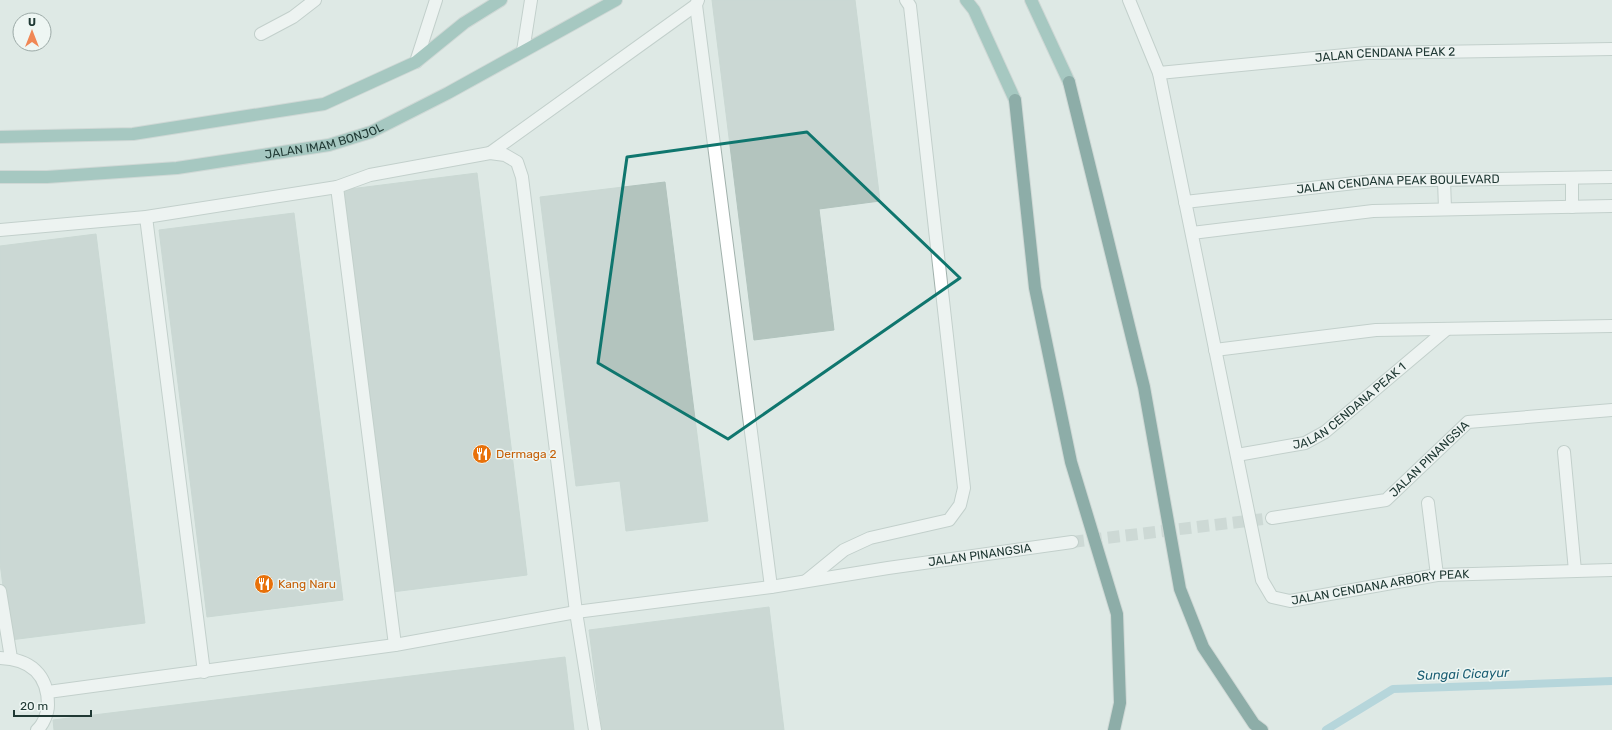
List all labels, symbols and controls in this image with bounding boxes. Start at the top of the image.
north arrow [12,12,52,52]
text: U [28,16,36,29]
street label: JALAN CENDANA PEAK 2 [1314,45,1455,65]
street label: JALAN IMAM BONJOL [264,120,386,162]
street label: JALAN CENDANA PEAK BOULEVARD [1296,172,1500,196]
street label: JALAN CENDANA PEAK 1 [1292,360,1409,452]
street label: JALAN PINANGSIA [1387,418,1472,500]
restaurant icon: Dermaga 2 [471,443,493,465]
place label: Dermaga 2 [496,447,557,461]
street label: JALAN PINANGSIA [927,541,1032,569]
street label: JALAN CENDANA ARBORY PEAK [1290,567,1470,608]
restaurant icon: Kang Naru [253,573,275,595]
place label: Kang Naru [278,577,336,591]
water label: Sungai Cicayur [1417,665,1510,684]
scale bar [14,692,91,718]
text: 20 m [20,699,48,713]

